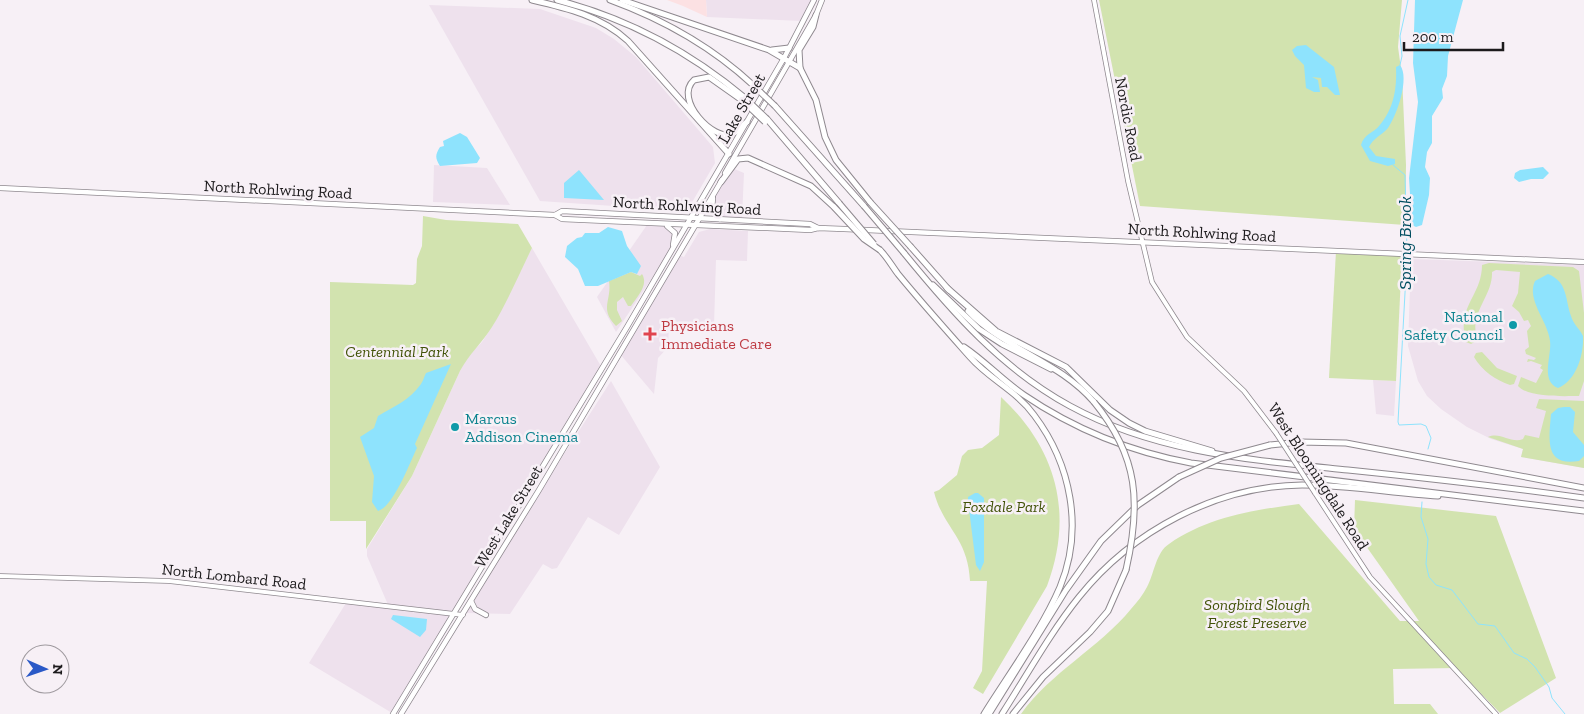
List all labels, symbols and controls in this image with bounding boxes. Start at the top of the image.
scale bar [1404,20,1503,52]
text: 200 m [1412,28,1453,46]
street label: Lake Street [714,70,769,147]
street label: Nordic Road [1111,76,1146,163]
street label: North Rohlwing Road [203,176,353,203]
street label: North Rohlwing Road [612,192,762,219]
water label: Spring Brook [1394,196,1416,290]
street label: North Rohlwing Road [1127,219,1277,246]
place label: National Safety Council [1404,307,1503,344]
place label: Physicians Immediate Care [661,316,772,353]
marker: National Safety Council [1507,319,1519,331]
marker: Physicians Immediate Care [643,327,657,341]
park label: Centennial Park [345,342,449,361]
street label: West Bloomingdale Road [1264,399,1373,553]
place label: Marcus Addison Cinema [465,409,579,446]
marker: Marcus Addison Cinema [449,421,461,433]
street label: West Lake Street [470,462,547,571]
park label: Foxdale Park [962,497,1046,516]
street label: North Lombard Road [161,559,307,594]
park label: Songbird Slough Forest Preserve [1204,595,1310,632]
north arrow [20,644,70,694]
text: N [49,664,66,675]

